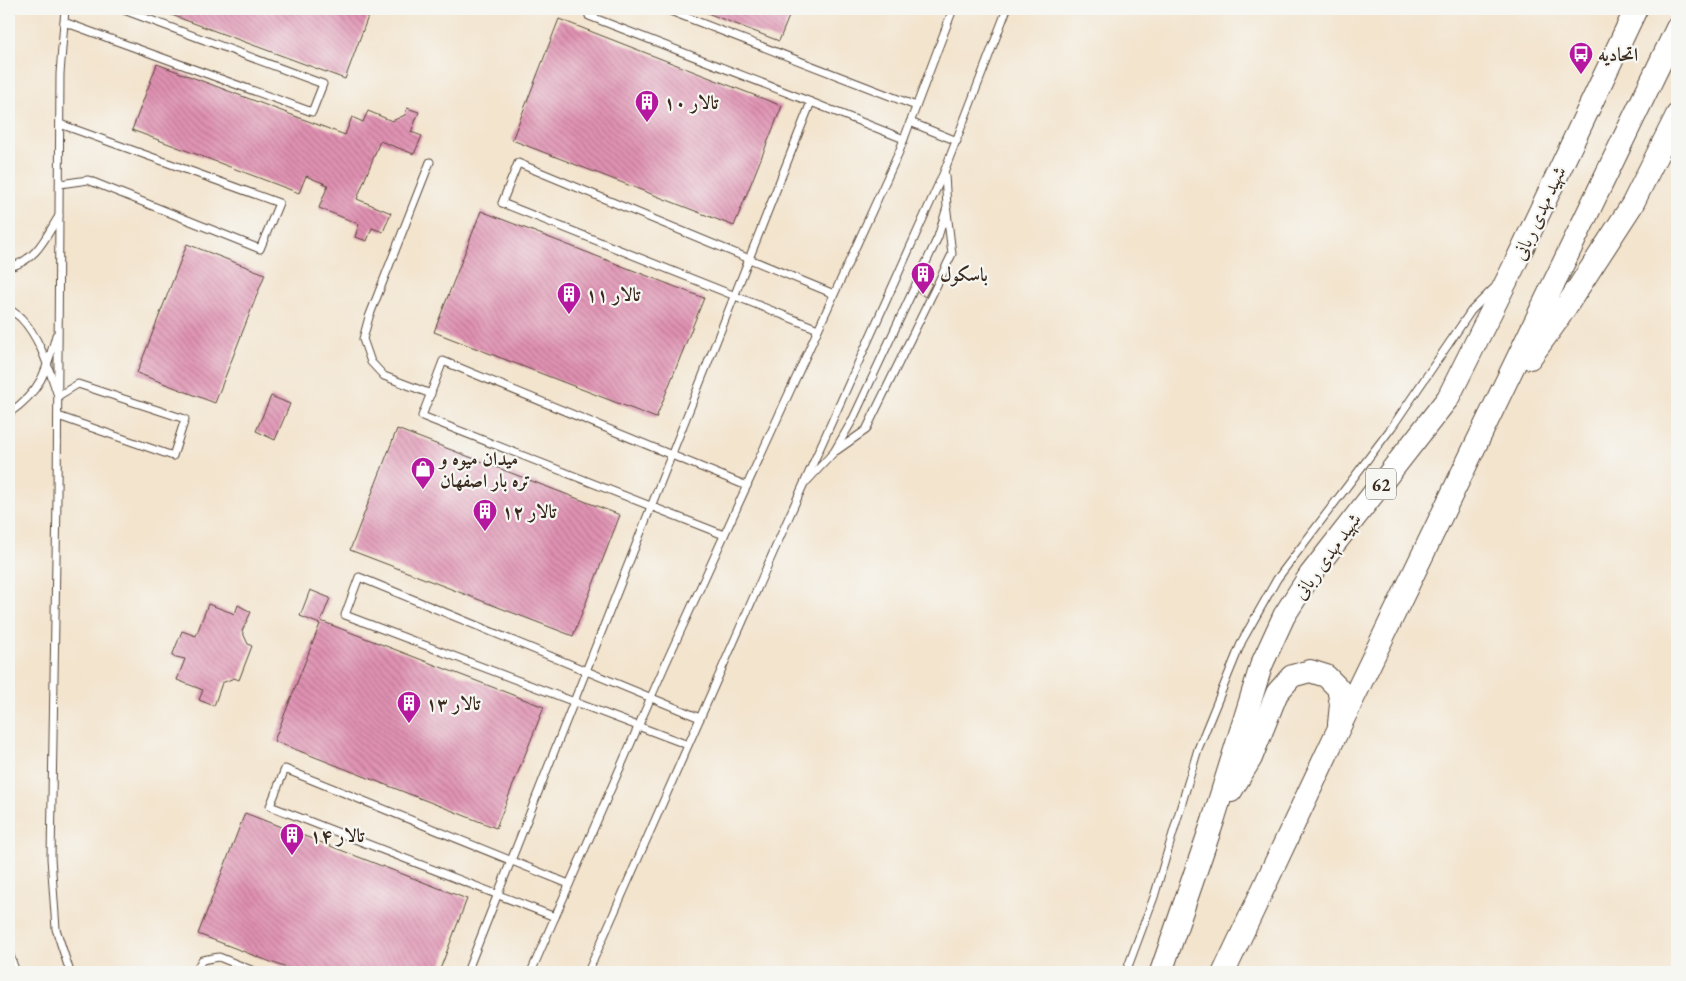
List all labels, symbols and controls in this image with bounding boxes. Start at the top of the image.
bus stop icon: اتحادیه [1568,41,1594,75]
place label: اتحادیه [1598,42,1638,67]
building icon: تالار ۱۰ [634,89,660,123]
place label: تالار ۱۰ [664,90,719,115]
street label: شهید مهدی ربانی [1506,162,1572,264]
building icon: باسكول [910,261,936,295]
place label: باسكول [940,262,988,287]
building icon: تالار ۱۱ [556,281,582,315]
place label: تالار ۱۱ [586,282,641,307]
place label: میدان میوه و تره بار اصفهان [438,446,530,493]
shop icon: میدان میوه و تره بار اصفهان [410,456,436,490]
road number: 62 [1366,468,1396,499]
building icon: تالار ۱۲ [472,498,498,532]
place label: تالار ۱۲ [502,499,557,524]
street label: شهید مهدی ربانی [1287,508,1367,604]
building icon: تالار ۱۳ [396,690,422,724]
place label: تالار ۱۳ [426,691,481,716]
building icon: تالار ۱۴ [279,822,305,856]
place label: تالار ۱۴ [310,823,365,848]

